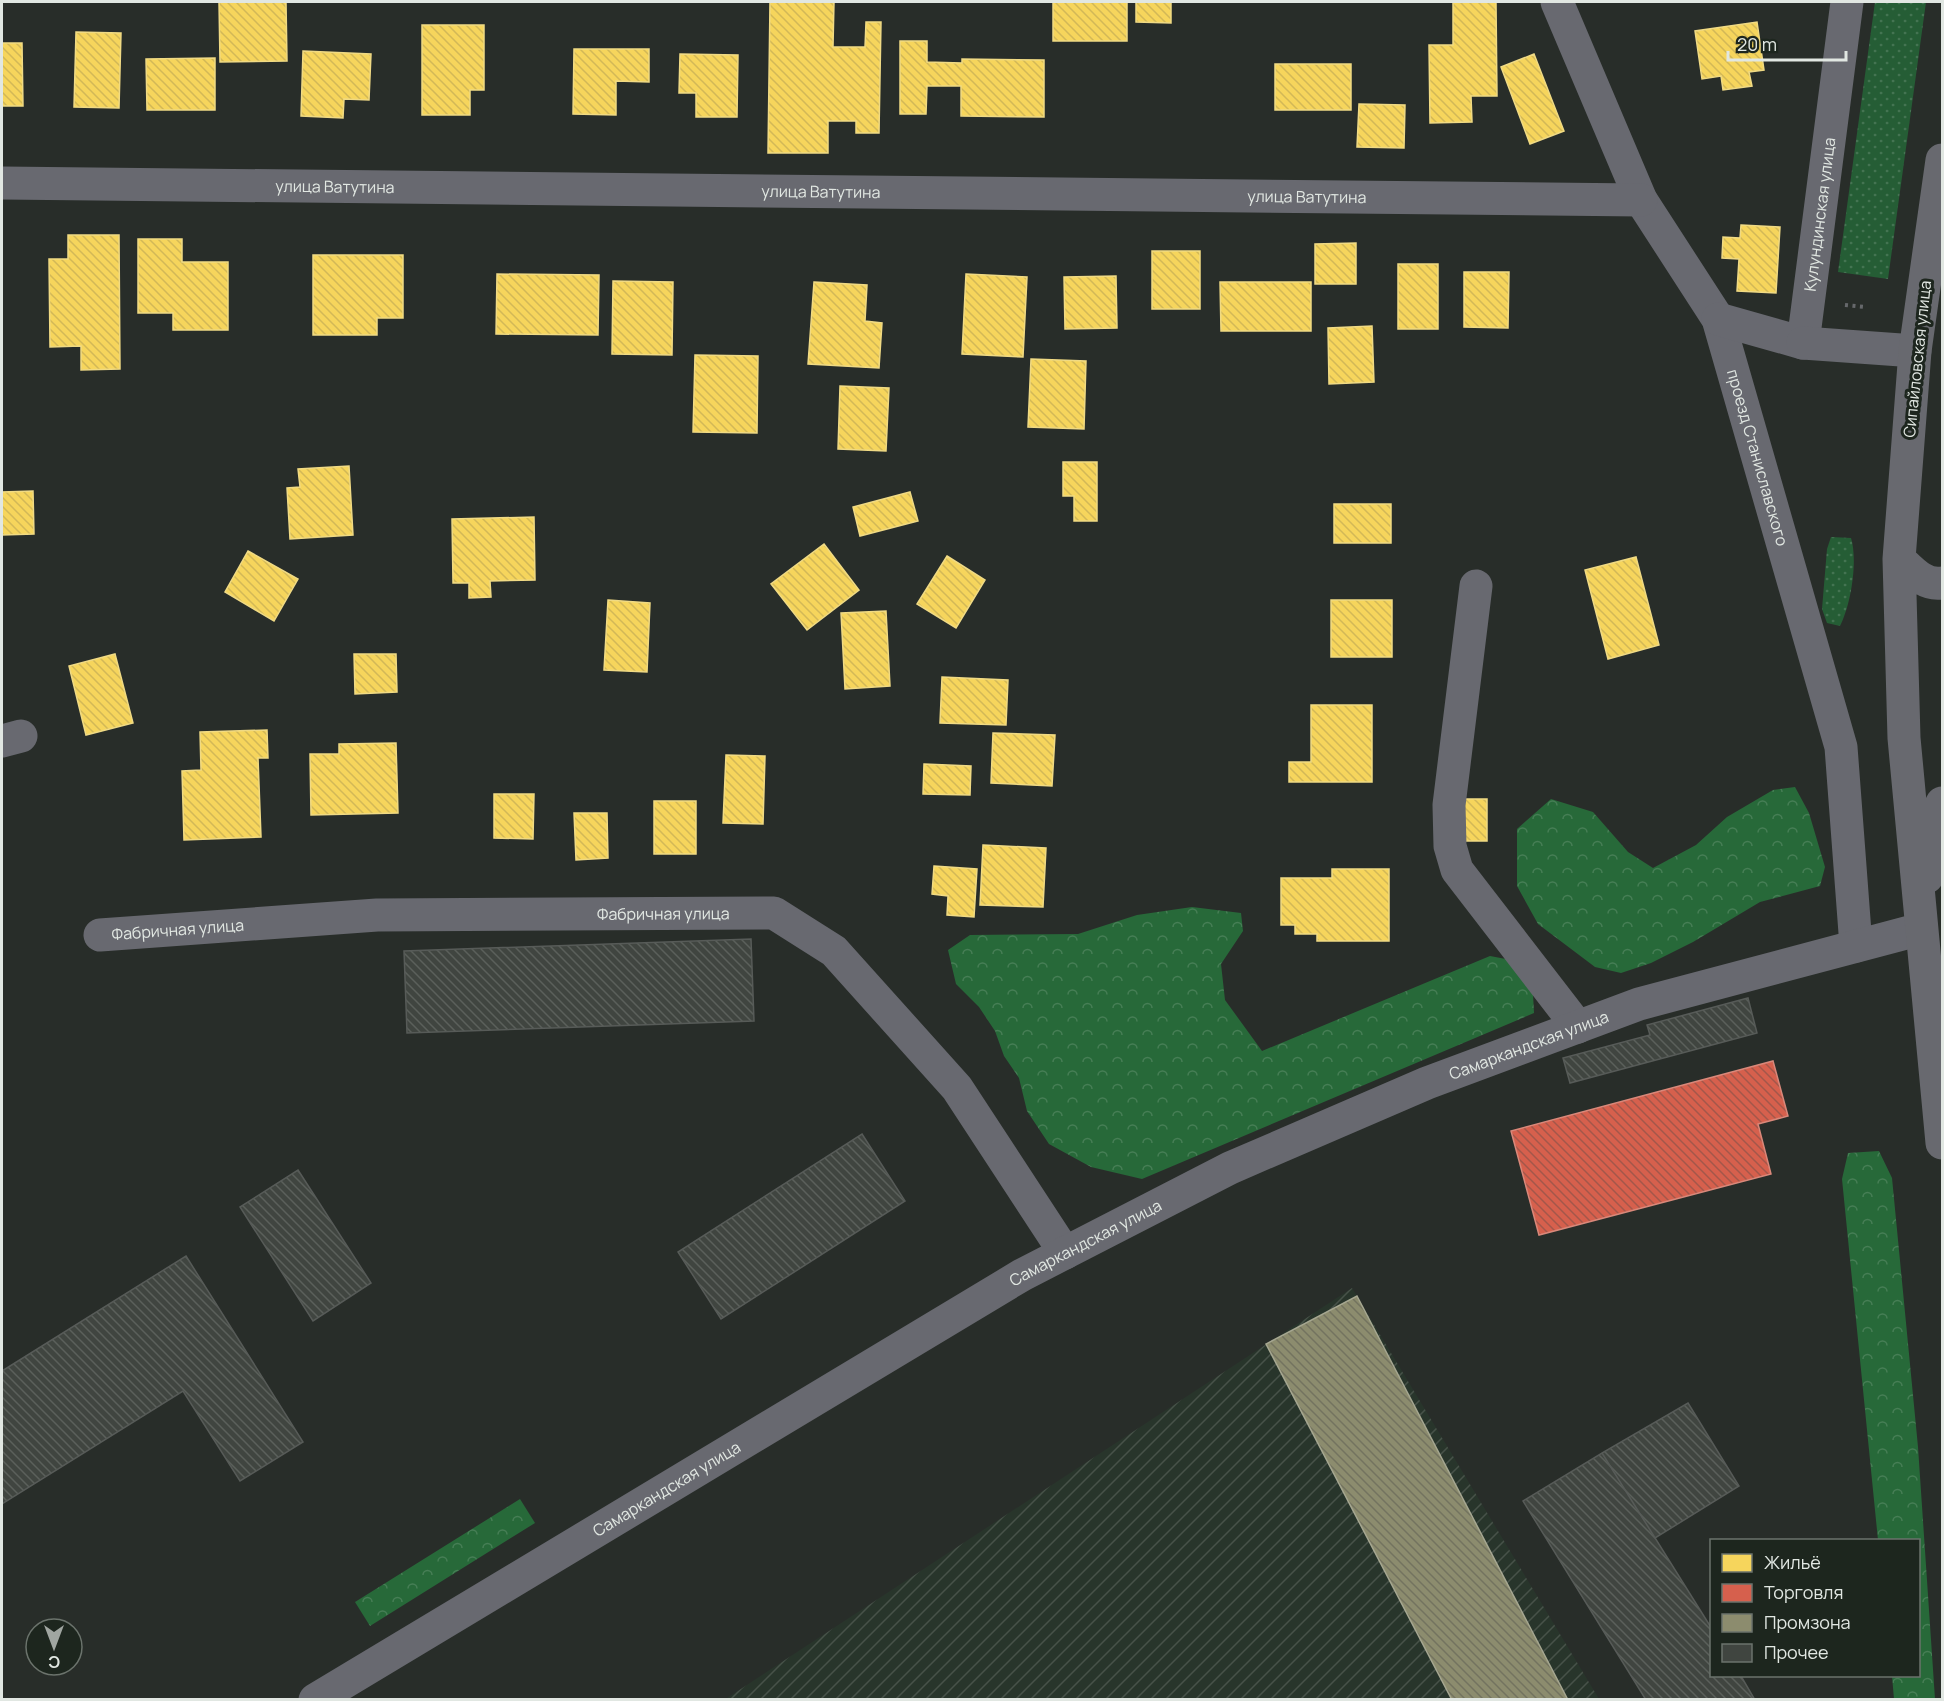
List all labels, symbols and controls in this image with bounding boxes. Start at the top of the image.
scale bar [1728,24,1846,62]
text: 20 m [1737,32,1777,56]
street label: Кулундинская улица [1799,136,1840,293]
street label: улица Ватутина [275,175,395,198]
street label: улица Ватутина [761,180,881,203]
street label: улица Ватутина [1247,185,1367,208]
street label: Сипайловская улица [1898,279,1936,439]
street label: проезд Станиславского [1722,367,1794,548]
street label: Фабричная улица [597,902,730,925]
street label: Фабричная улица [111,914,245,945]
street label: Самаркандская улица [1446,1005,1612,1085]
street label: Самаркандская улица [1005,1194,1165,1291]
street label: Самаркандская улица [588,1436,744,1542]
legend [1710,1539,1920,1677]
text: Жильё [1764,1550,1821,1574]
text: Торговля [1764,1580,1843,1604]
text: Промзона [1764,1610,1851,1634]
north arrow [24,1617,84,1677]
text: Прочее [1764,1640,1829,1664]
text: С [48,1651,60,1673]

